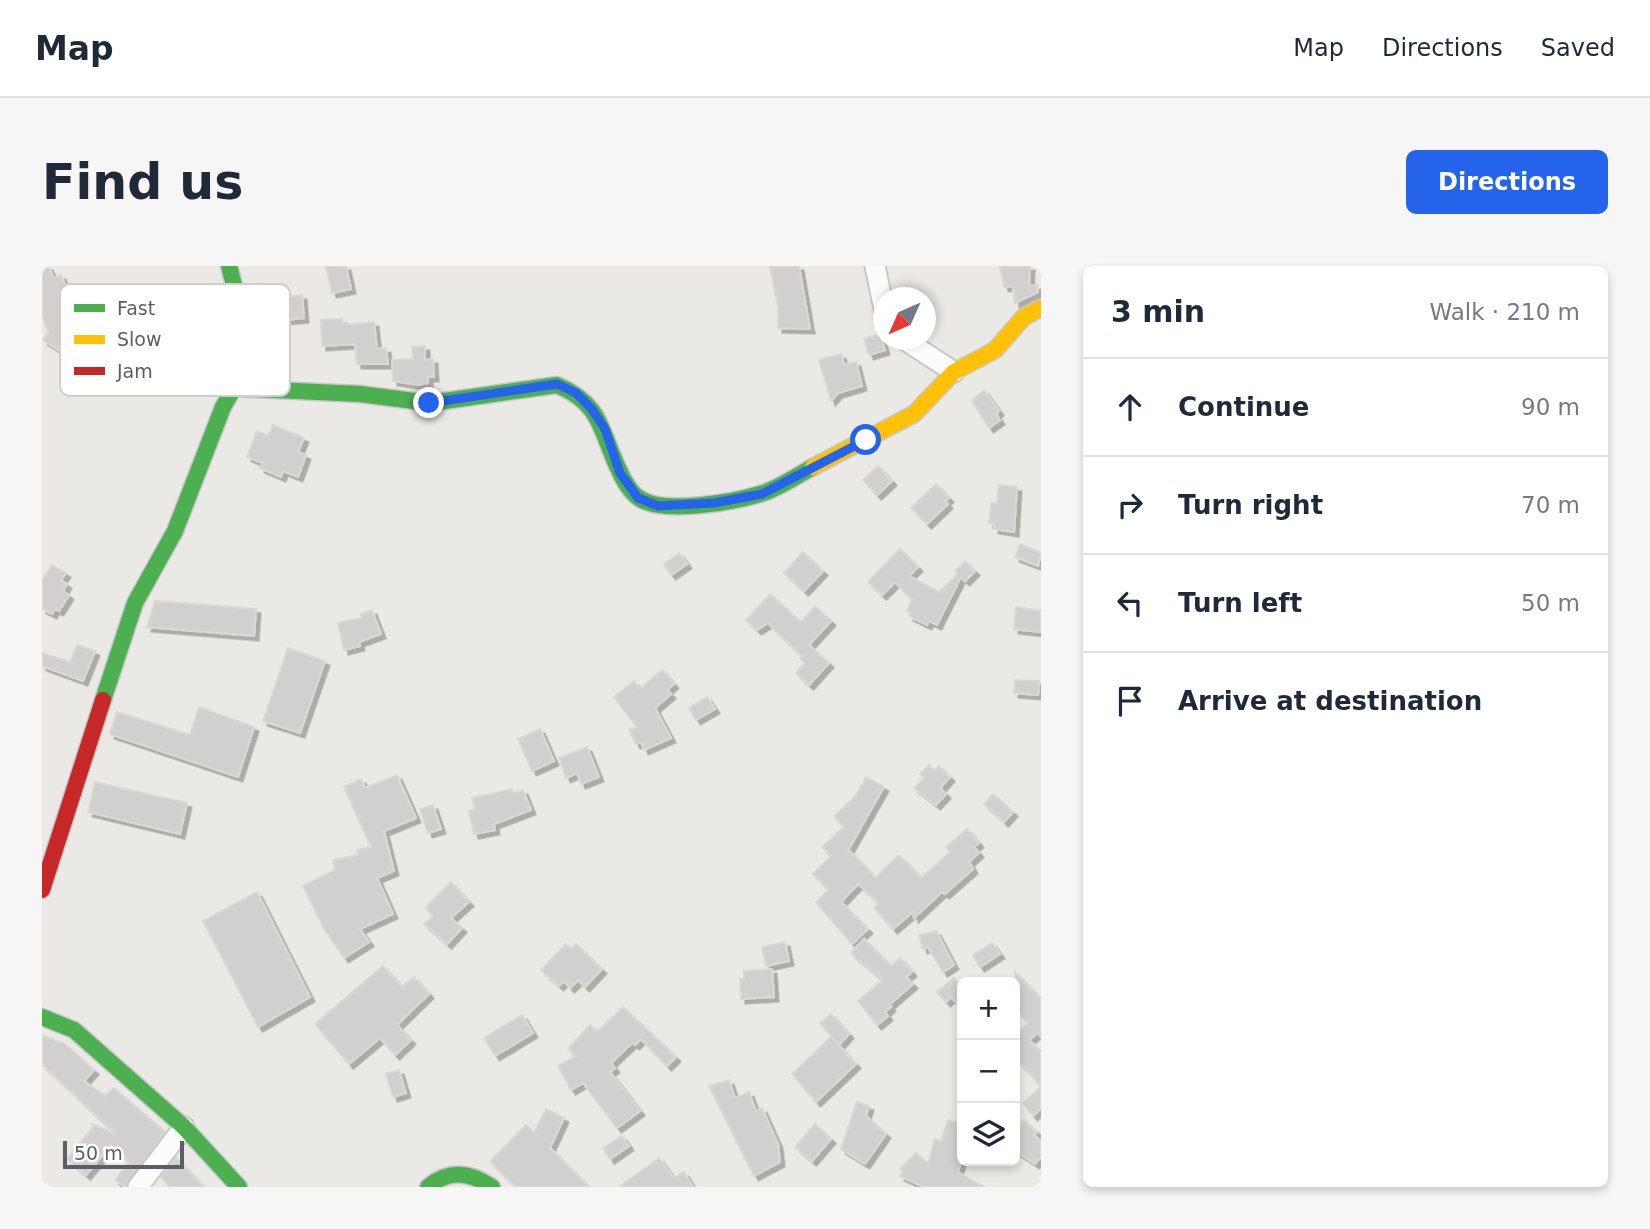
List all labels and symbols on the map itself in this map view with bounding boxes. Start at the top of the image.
legend [60,284,290,396]
north arrow [873,287,936,350]
text: Fast [117,297,155,319]
text: Slow [117,328,162,350]
text: Jam [116,360,153,382]
route end [413,387,444,418]
route start [850,424,881,455]
scale bar [63,1138,184,1170]

